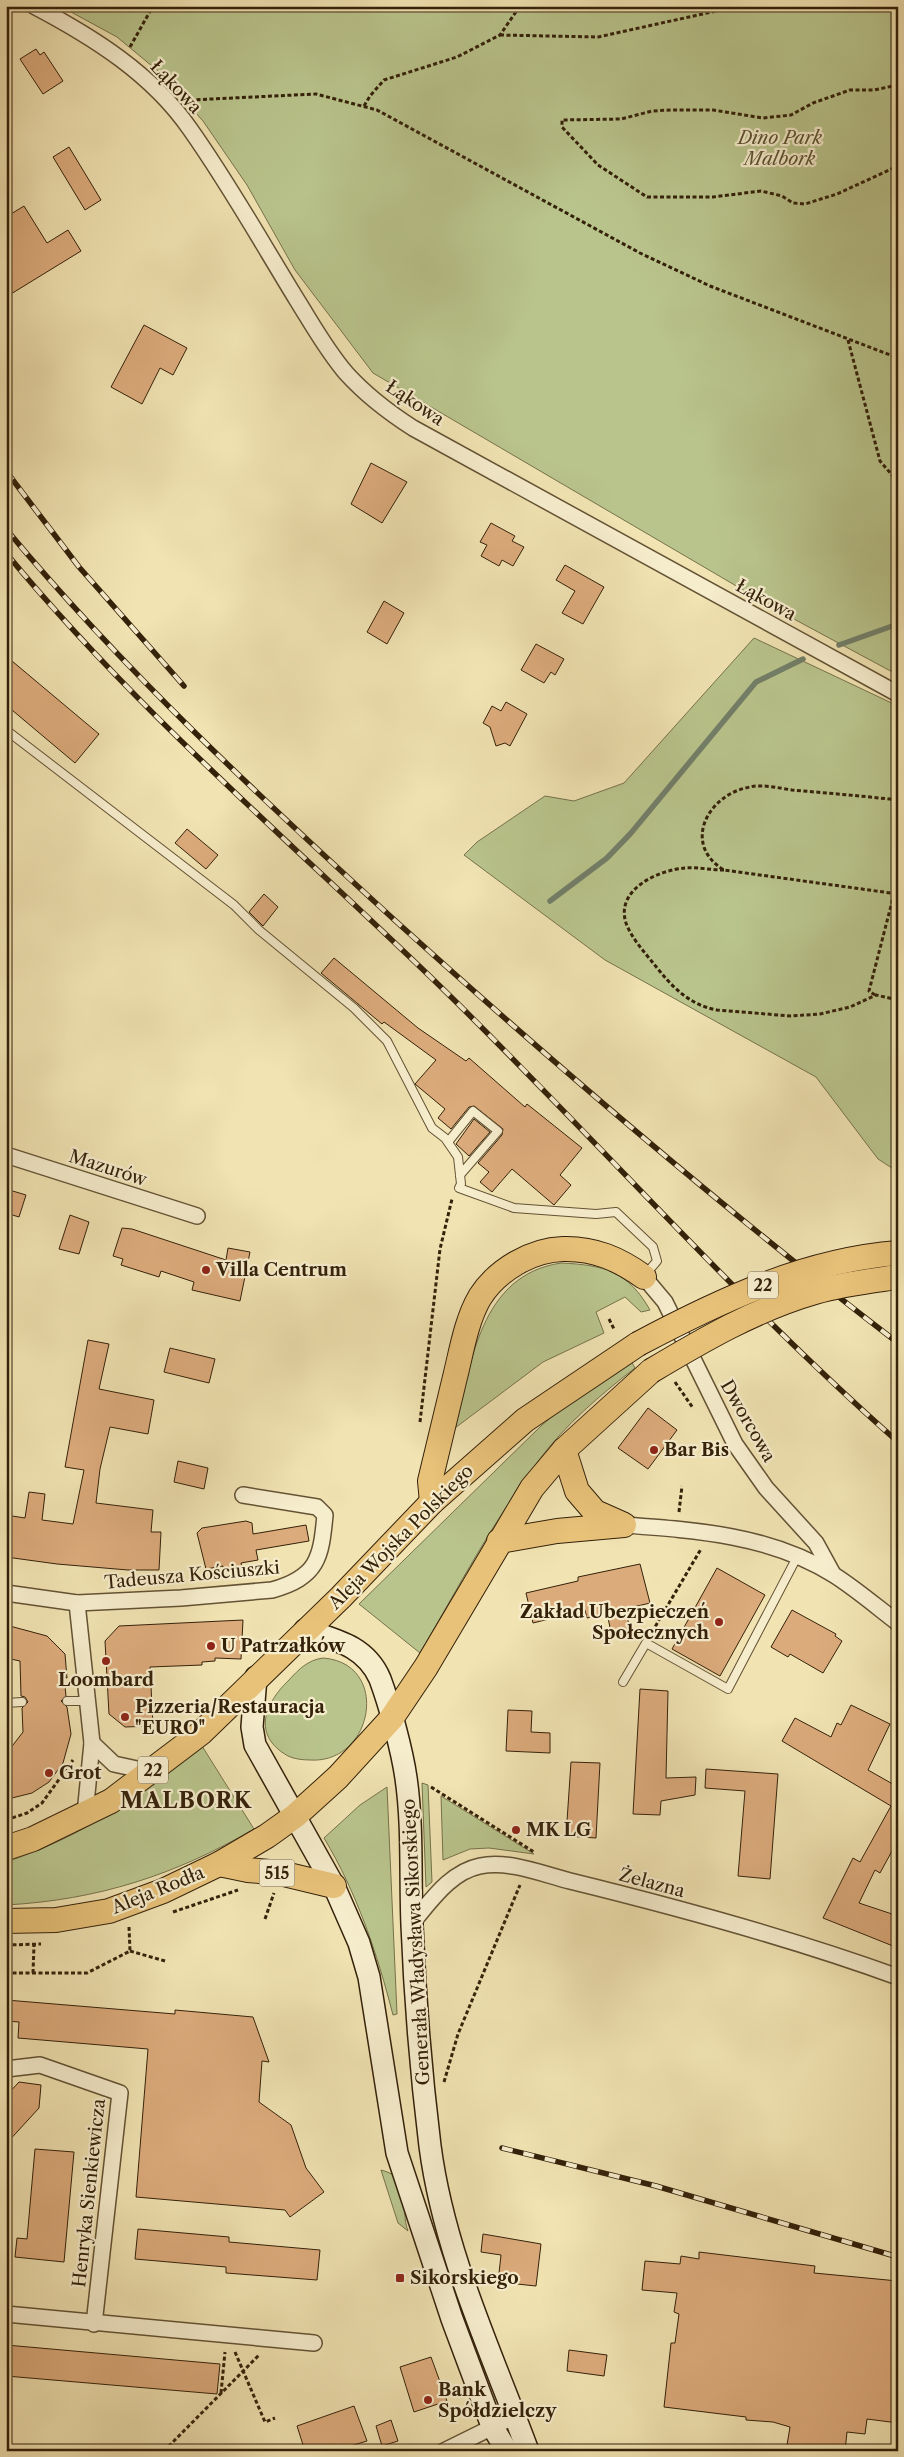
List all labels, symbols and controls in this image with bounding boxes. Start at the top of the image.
street label: Łąkowa [146,56,207,119]
park label: Dino Park Malbork [736,127,823,170]
street label: Łąkowa [382,376,449,431]
street label: Łąkowa [732,575,800,626]
street label: Mazurów [66,1145,151,1191]
place label: Villa Centrum [215,1259,347,1281]
marker: Villa Centrum [200,1264,212,1276]
road number: 22 [748,1272,778,1298]
street label: Dworcowa [716,1376,781,1466]
place label: Bar Bis [664,1439,729,1461]
marker: Bar Bis [648,1444,660,1456]
street label: Aleja Wojska Polskiego [323,1460,478,1615]
street label: Tadeusza Kościuszki [103,1556,281,1594]
place label: Zakład Ubezpieczeń Społecznych [520,1601,710,1644]
marker: Zakład Ubezpieczeń Społecznych [713,1616,725,1628]
place label: U Patrzałków [221,1635,346,1657]
marker: U Patrzałków [205,1640,217,1652]
marker: Loombard [100,1655,112,1667]
place label: Loombard [58,1669,154,1691]
place label: Pizzeria/Restauracja "EURO" [135,1696,325,1739]
marker: Pizzeria/Restauracja "EURO" [119,1711,131,1723]
road number: 22 [138,1756,168,1784]
place label: Grot [59,1762,102,1784]
marker: Grot [43,1767,55,1779]
district label: MALBORK [120,1787,252,1814]
street label: Generała Władysława Sikorskiego [398,1798,434,2086]
place label: MK LG [526,1819,591,1841]
marker: MK LG [510,1824,522,1836]
road number: 515 [260,1860,294,1886]
street label: Aleja Rodła [108,1861,208,1919]
street label: Żelazna [617,1863,688,1902]
street label: Henryka Sienkiewicza [68,2097,110,2289]
place label: Sikorskiego [410,2267,519,2289]
marker: Sikorskiego [394,2272,406,2284]
place label: Bank Spółdzielczy [438,2379,557,2422]
marker: Bank Spółdzielczy [422,2394,434,2406]

